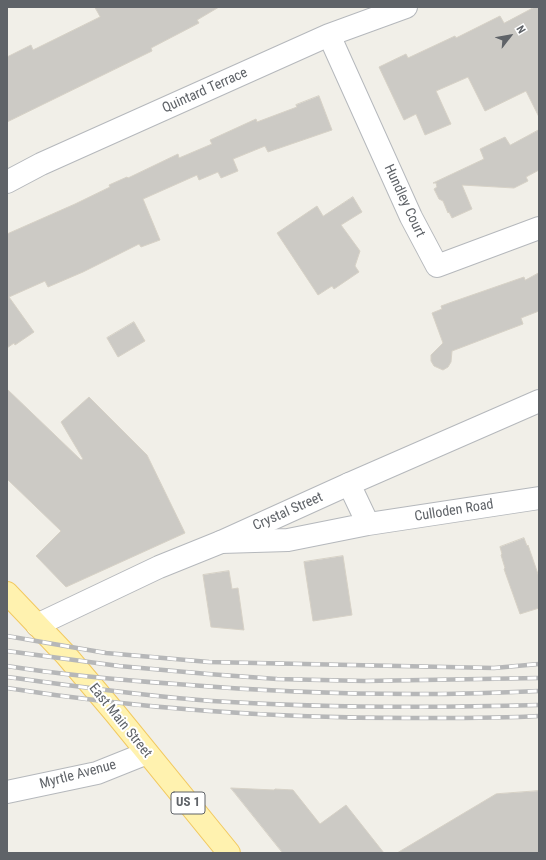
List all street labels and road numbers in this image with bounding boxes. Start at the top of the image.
street label: Quintard Terrace [160,65,250,117]
street label: Hundley Court [380,162,428,240]
street label: Crystal Street [250,489,326,535]
street label: Culloden Road [413,496,495,526]
street label: East Main Street [85,680,155,762]
street label: Myrtle Avenue [38,757,118,793]
road number: US 1 [171,792,205,814]

